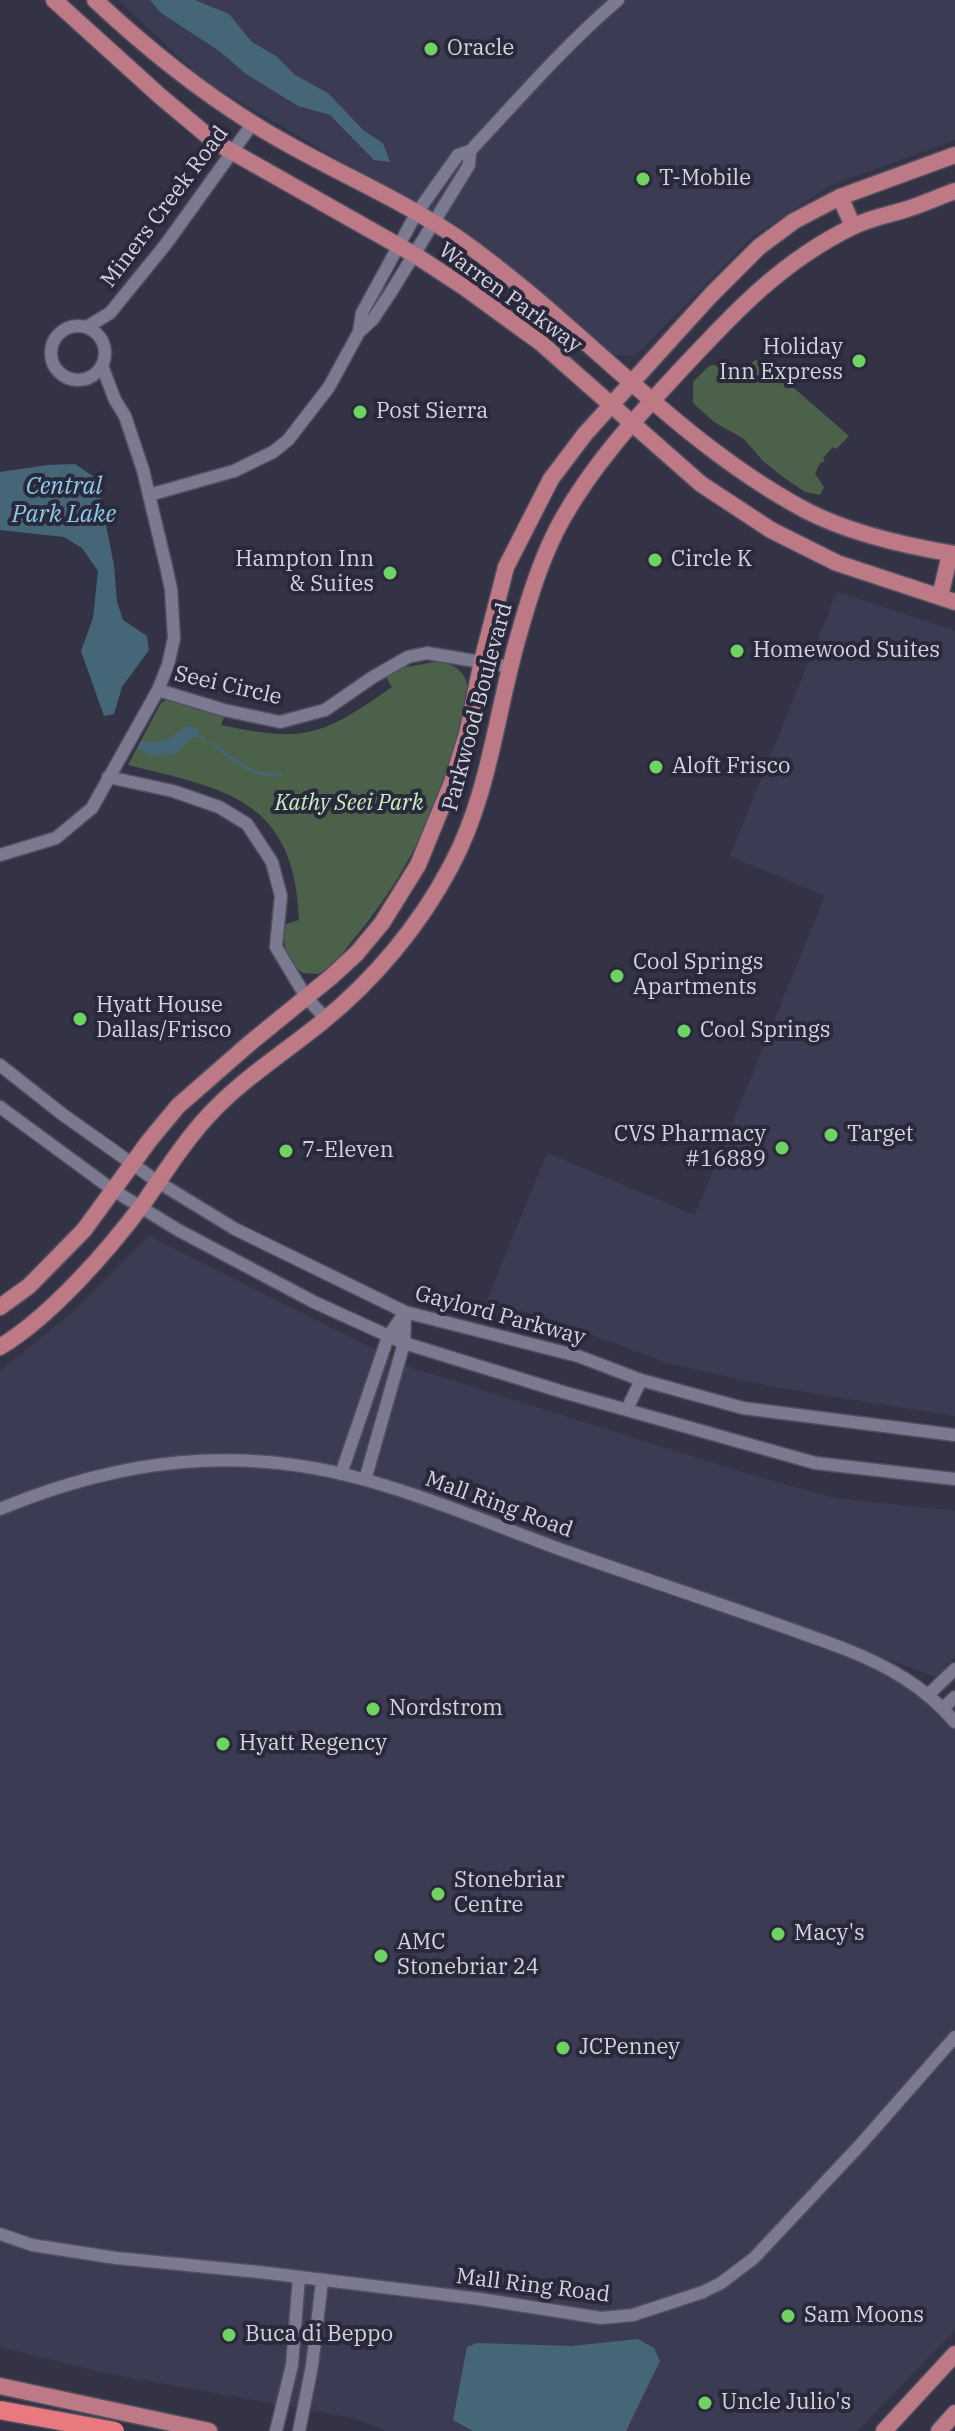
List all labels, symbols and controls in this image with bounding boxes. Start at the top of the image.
place label: Oracle [447,36,514,62]
marker: Oracle [422,40,440,58]
street label: Miners Creek Road [96,121,234,293]
place label: T-Mobile [659,166,751,192]
marker: T-Mobile [634,170,652,188]
street label: Warren Parkway [433,237,587,359]
place label: Holiday Inn Express [719,335,843,386]
marker: Holiday Inn Express [850,352,868,370]
place label: Post Sierra [376,399,488,425]
marker: Post Sierra [351,403,369,421]
water label: Central Park Lake [12,473,116,529]
place label: Hampton Inn & Suites [235,547,374,598]
place label: Circle K [671,547,752,573]
marker: Circle K [646,551,664,569]
marker: Hampton Inn & Suites [381,564,399,582]
street label: Parkwood Boulevard [437,600,519,814]
place label: Homewood Suites [753,638,940,664]
marker: Homewood Suites [728,642,746,660]
street label: Seei Circle [172,661,284,711]
place label: Aloft Frisco [672,754,790,780]
marker: Aloft Frisco [647,758,665,776]
park label: Kathy Seei Park [275,791,423,817]
place label: Cool Springs Apartments [633,950,764,1002]
marker: Cool Springs Apartments [608,967,626,985]
place label: Hyatt House Dallas/Frisco [96,993,231,1044]
marker: Hyatt House Dallas/Frisco [71,1010,89,1028]
place label: Cool Springs [700,1018,831,1044]
marker: Cool Springs [675,1022,693,1040]
place label: CVS Pharmacy #16889 [614,1122,766,1174]
place label: Target [847,1122,914,1148]
marker: Target [822,1126,840,1144]
place label: 7-Eleven [302,1138,394,1164]
marker: CVS Pharmacy #16889 [773,1139,791,1157]
marker: 7-Eleven [277,1142,295,1160]
street label: Gaylord Parkway [412,1281,588,1351]
street label: Mall Ring Road [422,1466,576,1544]
place label: Nordstrom [389,1696,503,1722]
marker: Nordstrom [364,1700,382,1718]
place label: Hyatt Regency [239,1731,387,1757]
marker: Hyatt Regency [214,1735,232,1753]
place label: Stonebriar Centre [454,1868,565,1920]
marker: Stonebriar Centre [429,1885,447,1903]
place label: Macy's [794,1921,865,1947]
marker: Macy's [769,1925,787,1943]
place label: AMC Stonebriar 24 [397,1930,539,1982]
marker: AMC Stonebriar 24 [372,1947,390,1965]
place label: JCPenney [579,2035,680,2061]
marker: JCPenney [554,2039,572,2057]
street label: Mall Ring Road [455,2263,611,2309]
place label: Sam Moons [804,2303,924,2329]
marker: Sam Moons [779,2307,797,2325]
place label: Buca di Beppo [245,2322,393,2348]
marker: Buca di Beppo [220,2326,238,2344]
place label: Uncle Julio's [721,2390,851,2416]
marker: Uncle Julio's [696,2394,714,2412]

